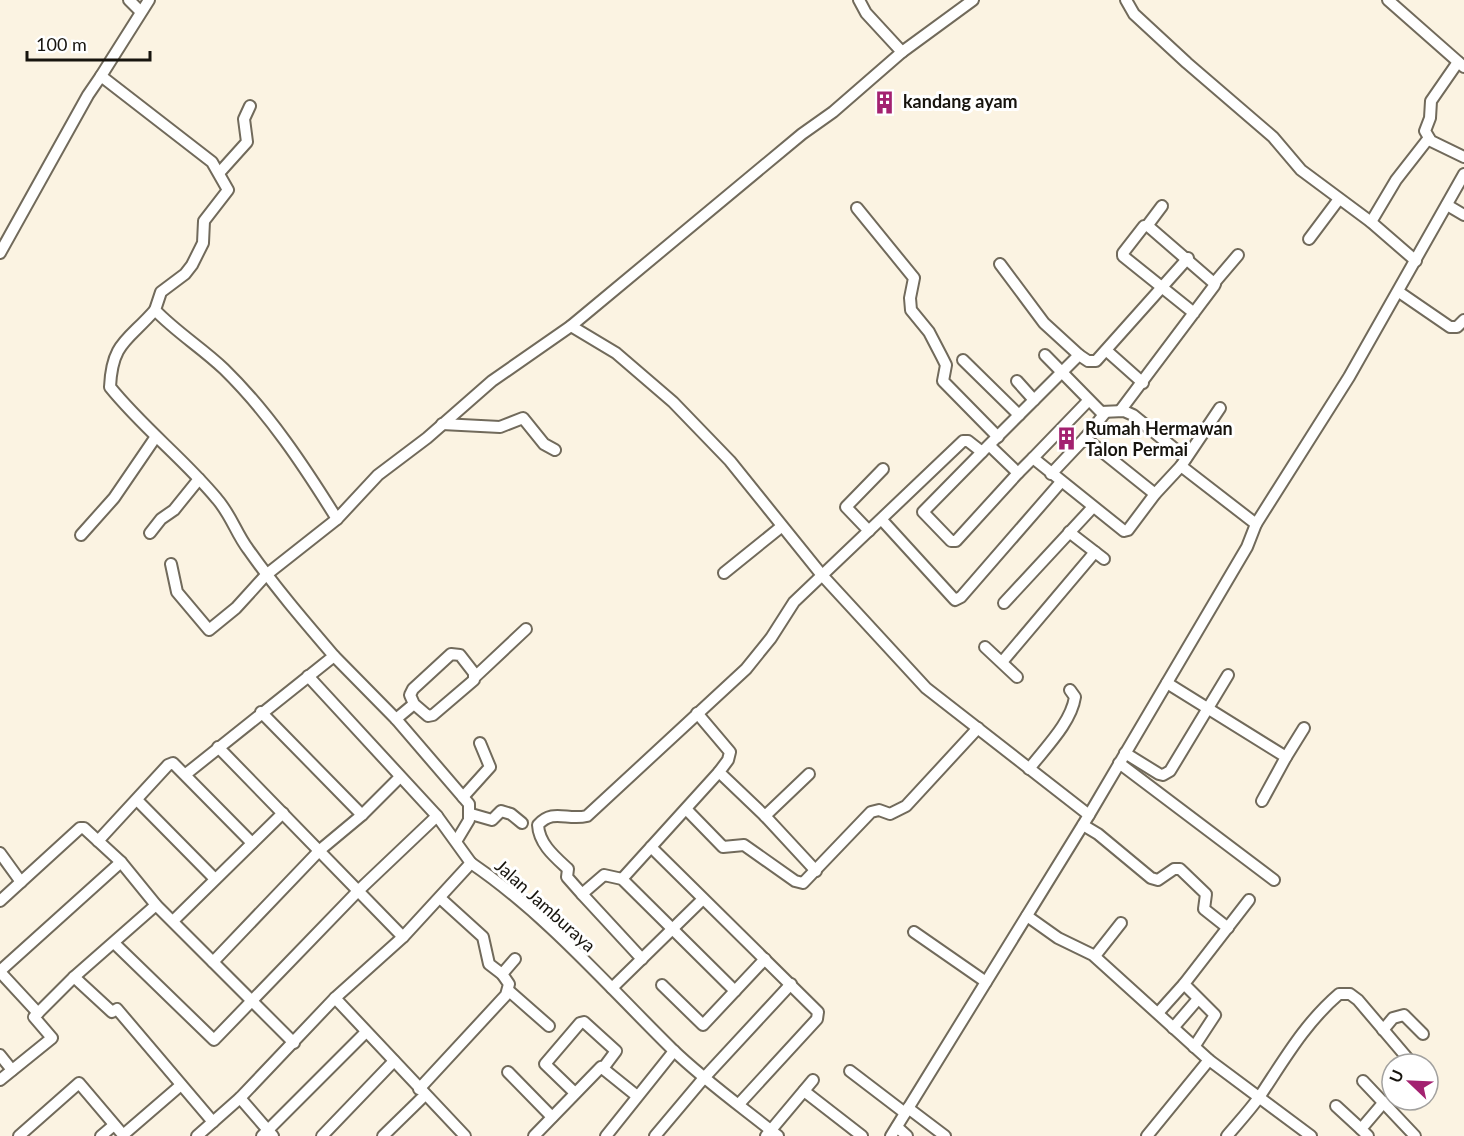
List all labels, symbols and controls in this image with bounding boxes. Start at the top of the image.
scale bar [27,24,150,62]
text: 100 m [36,33,87,55]
building icon: kandang ayam [872,89,898,115]
place label: kandang ayam [903,90,1018,112]
place label: Rumah Hermawan Talon Permai [1085,417,1233,460]
building icon: Rumah Hermawan Talon Permai [1054,426,1080,452]
street label: Jalan Jamburaya [491,854,601,956]
north arrow [1380,1052,1440,1112]
text: U [1385,1067,1407,1085]

